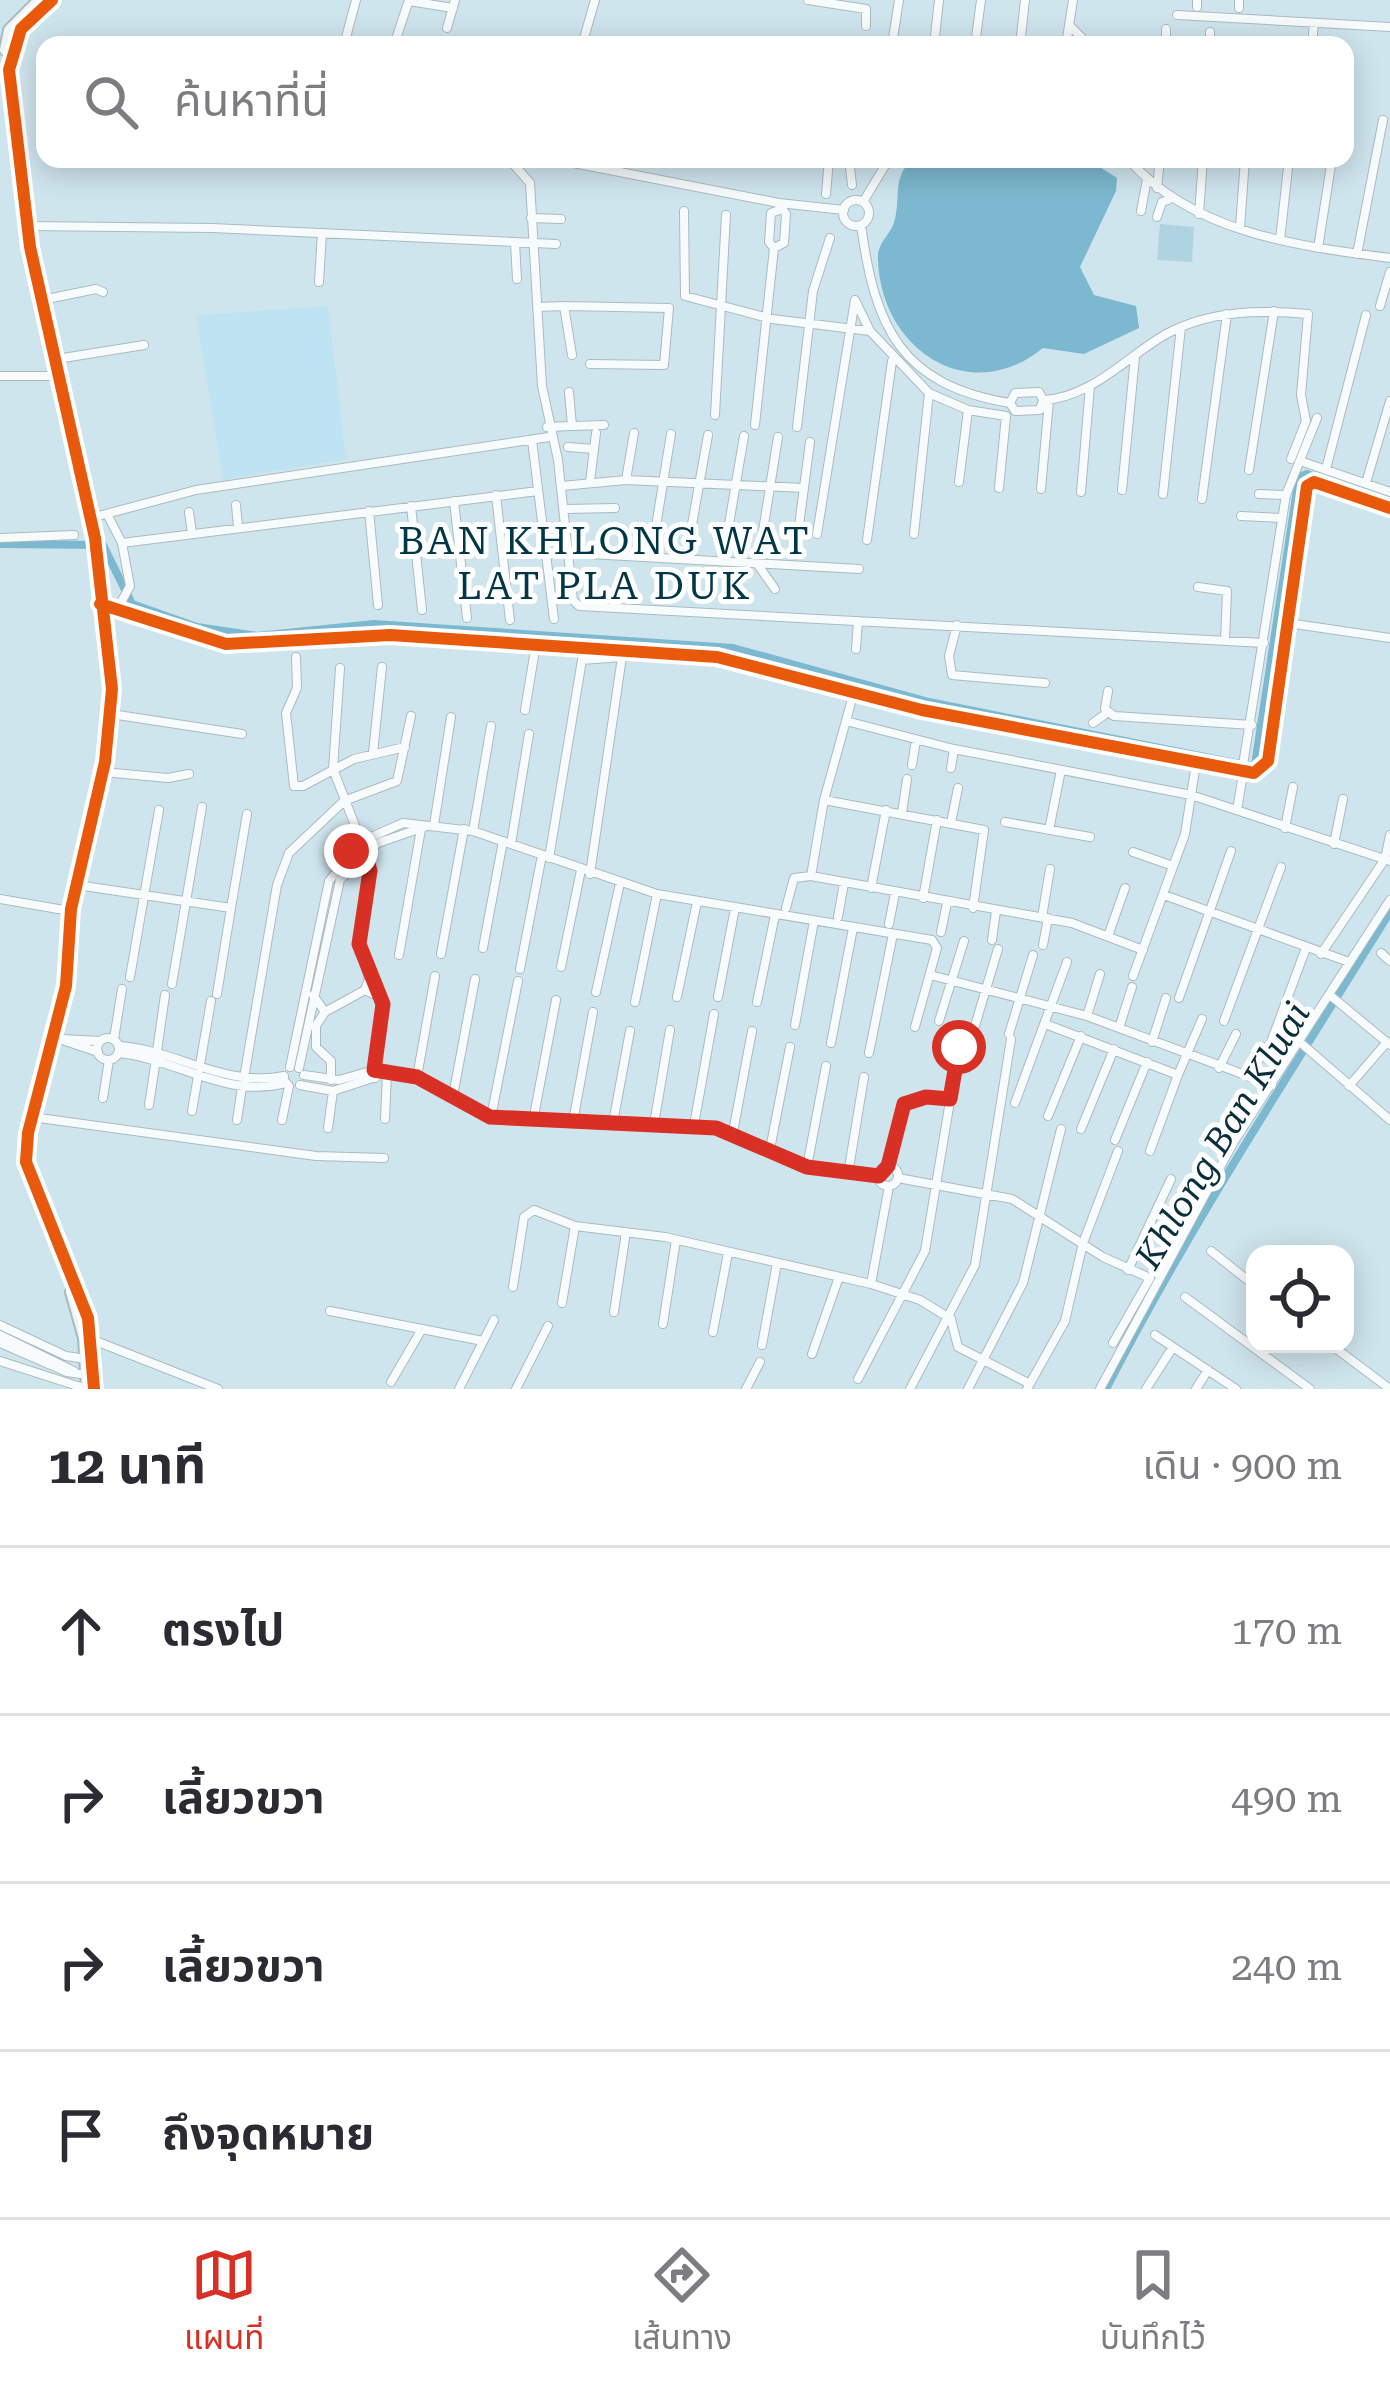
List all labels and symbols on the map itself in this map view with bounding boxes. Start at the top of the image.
district label: BAN KHLONG WAT LAT PLA DUK [398,518,812,609]
route end [324,824,378,878]
water label: Khlong Ban Kluai [1126,995,1319,1277]
route start [932,1020,986,1074]

